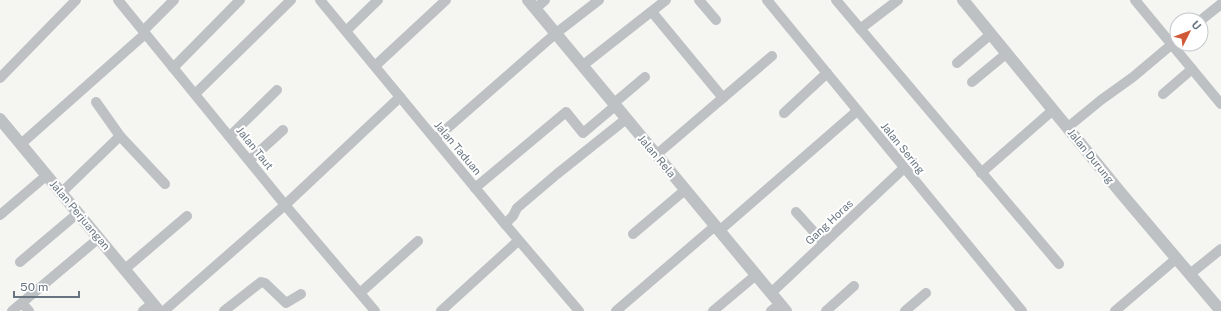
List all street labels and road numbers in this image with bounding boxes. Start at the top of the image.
street label: Jalan Taduan [432,119,484,177]
street label: Jalan Sering [879,120,927,176]
street label: Jalan Taut [234,124,276,172]
street label: Jalan Durung [1065,126,1117,186]
street label: Jalan Rela [636,132,678,180]
street label: Jalan Perjuangan [47,178,113,252]
street label: Gang Horas [803,197,855,247]

